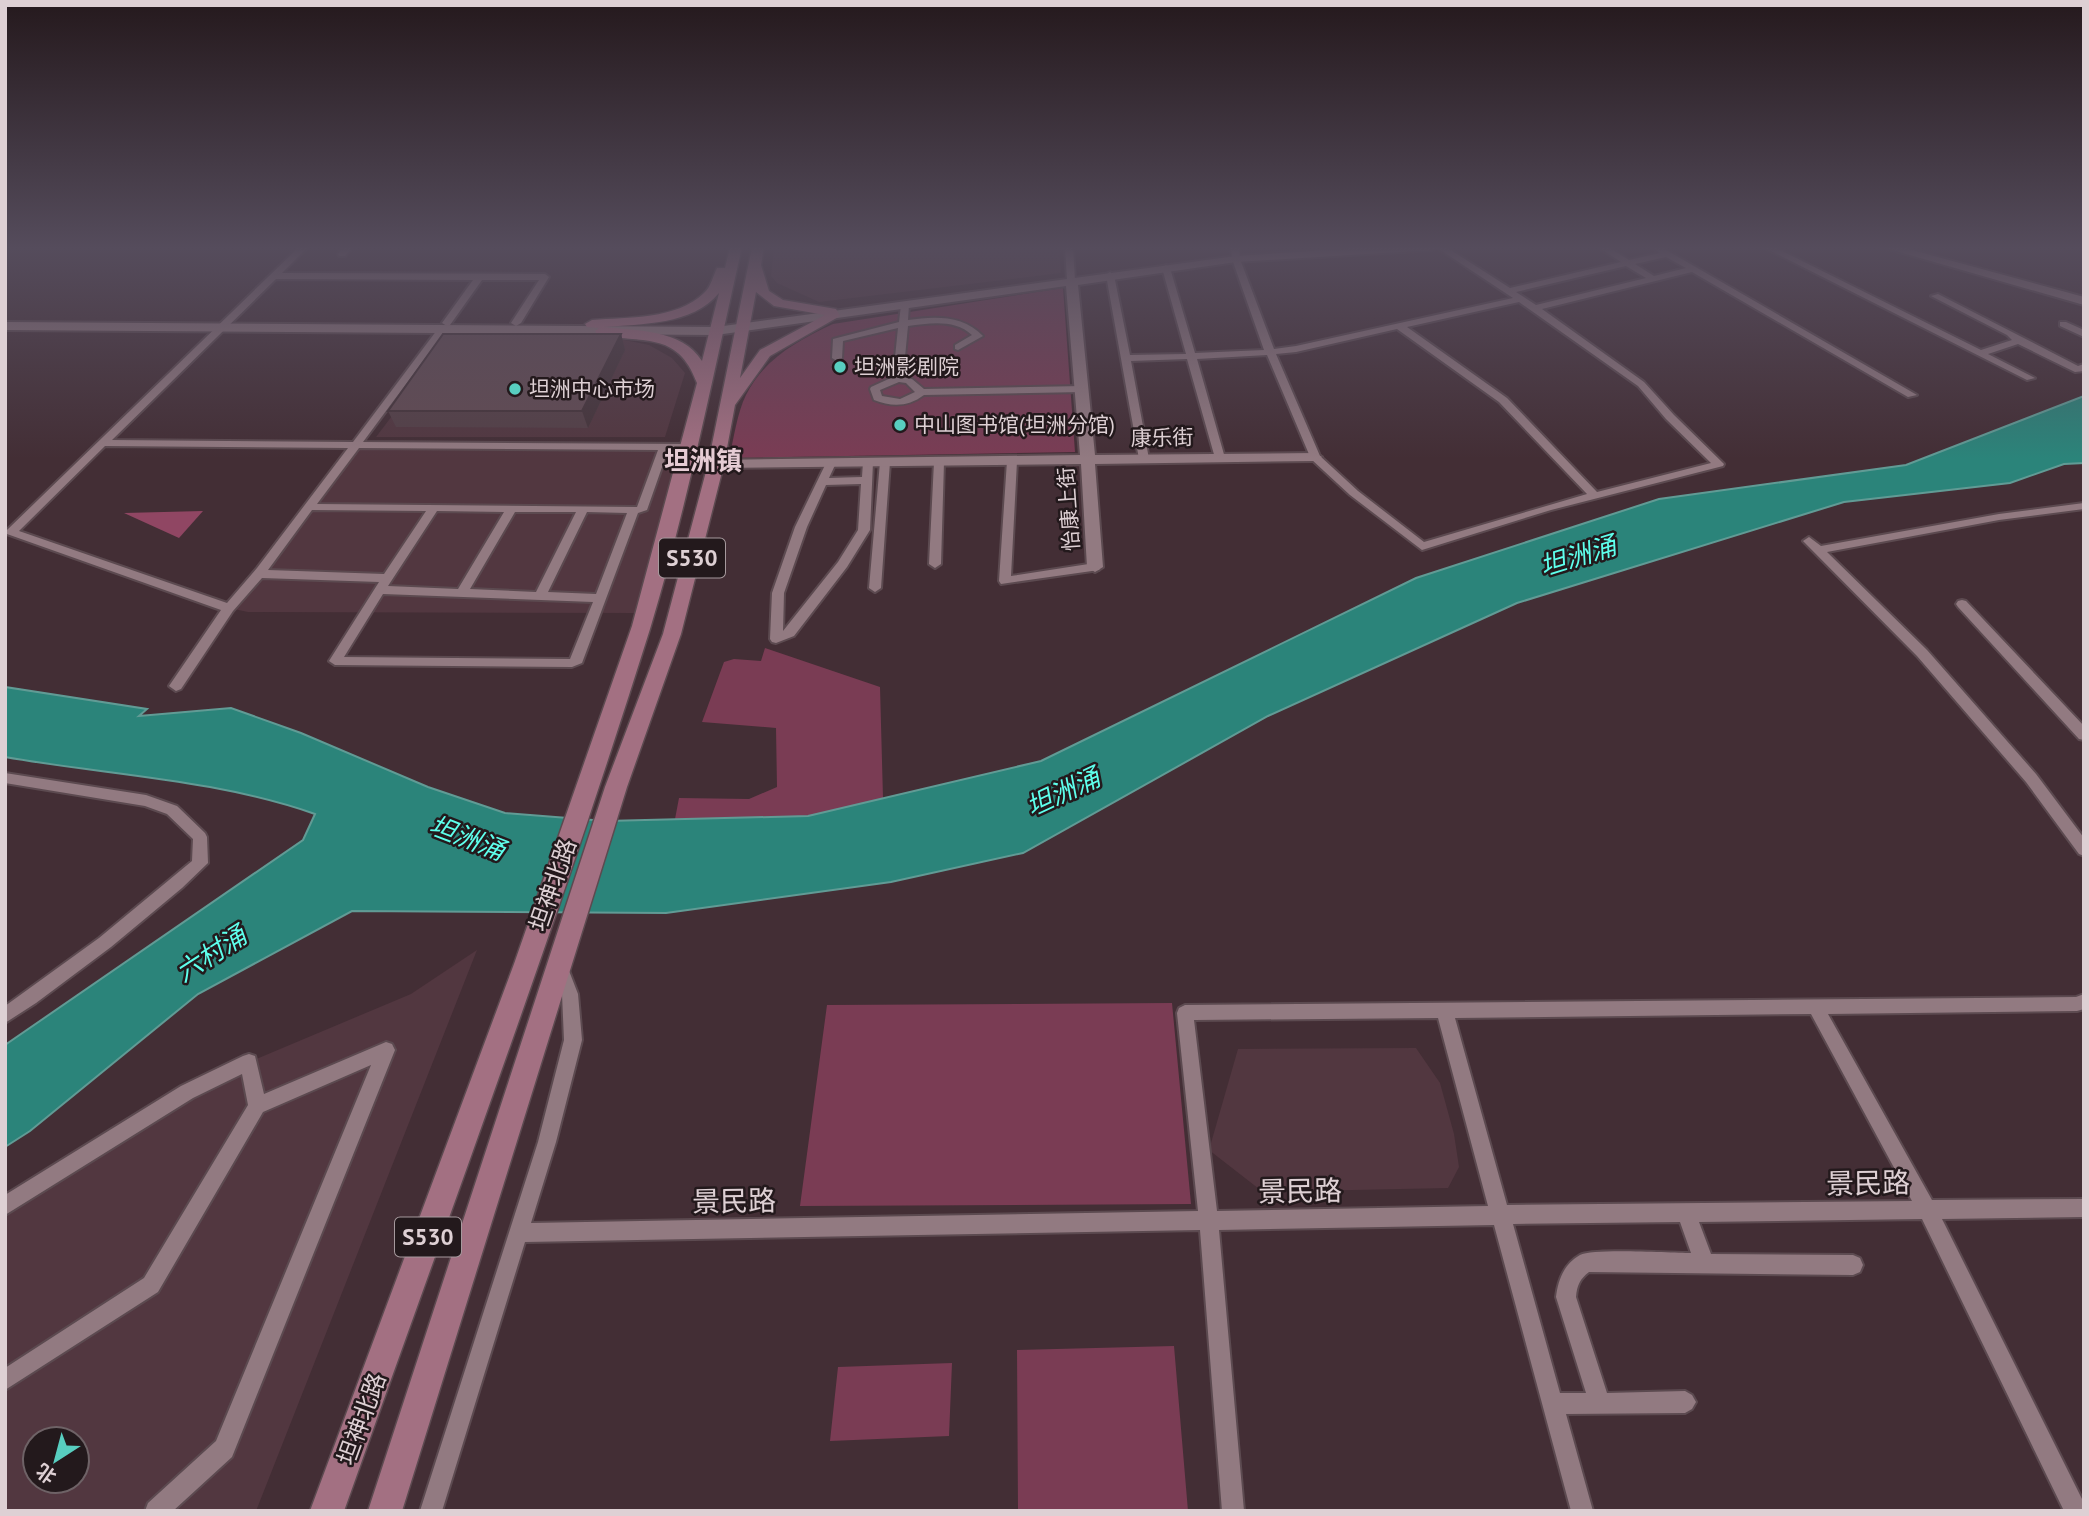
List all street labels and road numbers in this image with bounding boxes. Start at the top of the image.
street label: 康乐街 [1130,423,1194,452]
street label: 怡康上街 [1052,466,1085,552]
road number: S530 [659,538,725,578]
street label: 坦神北路 [522,834,583,935]
street label: 景民路 [1826,1163,1910,1202]
street label: 景民路 [1258,1171,1342,1210]
street label: 景民路 [692,1181,776,1220]
road number: S530 [395,1218,461,1256]
street label: 坦神北路 [331,1368,393,1469]

